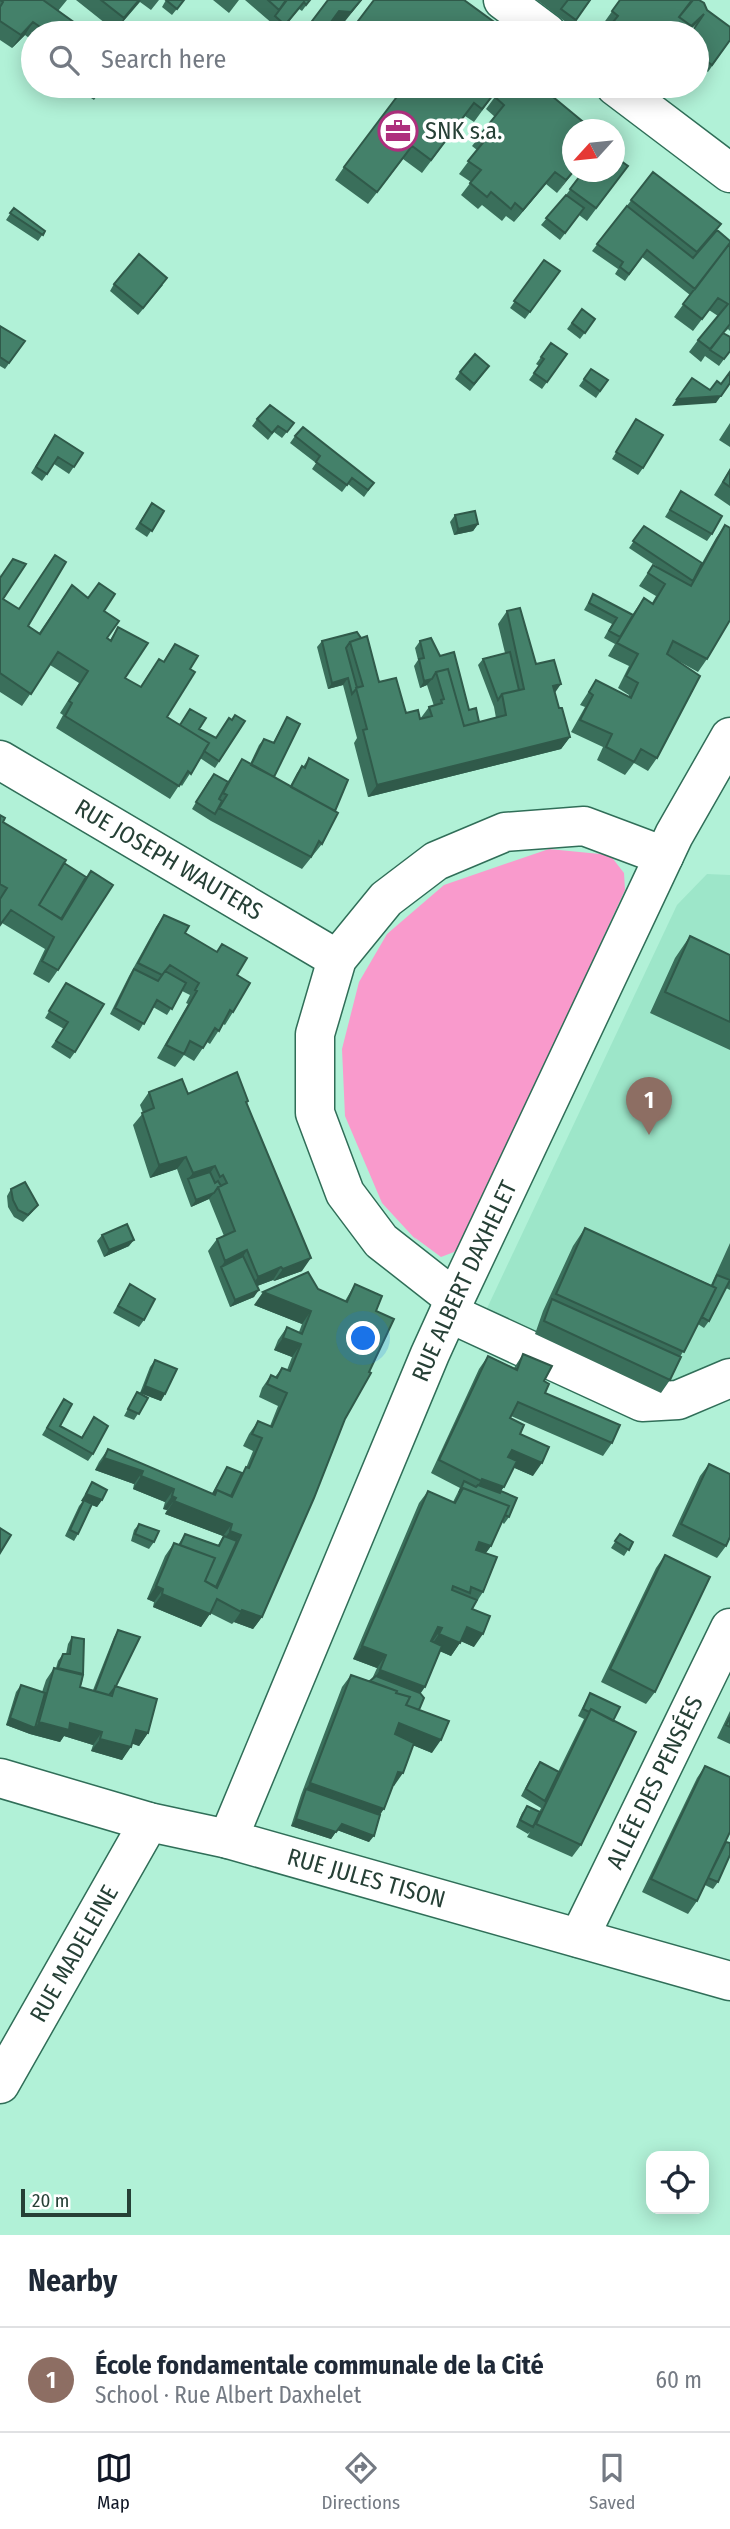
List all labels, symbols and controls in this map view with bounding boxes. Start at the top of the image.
search box [21,21,709,98]
icon: search [45,41,83,79]
text: Search here [101,44,226,75]
office icon: SNK s.a. [377,110,419,152]
place label: SNK s.a. [425,117,502,145]
north arrow [562,119,625,182]
street label: RUE JOSEPH WAUTERS [70,793,268,926]
pin: 1 [626,1077,672,1135]
street label: RUE ALBERT DAXHELET [406,1176,523,1386]
your location [346,1321,380,1355]
street label: ALLÉE DES PENSÉES [601,1691,709,1874]
street label: RUE JULES TISON [284,1843,449,1914]
street label: RUE MADELEINE [24,1880,124,2027]
map controls [646,2151,709,2214]
button: locate [646,2151,709,2214]
scale bar [21,2186,131,2218]
text: 20 m [32,2189,69,2212]
text: Nearby [28,2263,117,2299]
text: École fondamentale communale de la Cité [95,2350,544,2381]
text: 1 [46,2366,56,2394]
text: 60 m [656,2366,702,2394]
text: School · Rue Albert Daxhelet [95,2381,361,2409]
tab: Map [95,2449,133,2514]
tab: Directions [322,2449,400,2514]
tab: Saved [589,2449,635,2514]

